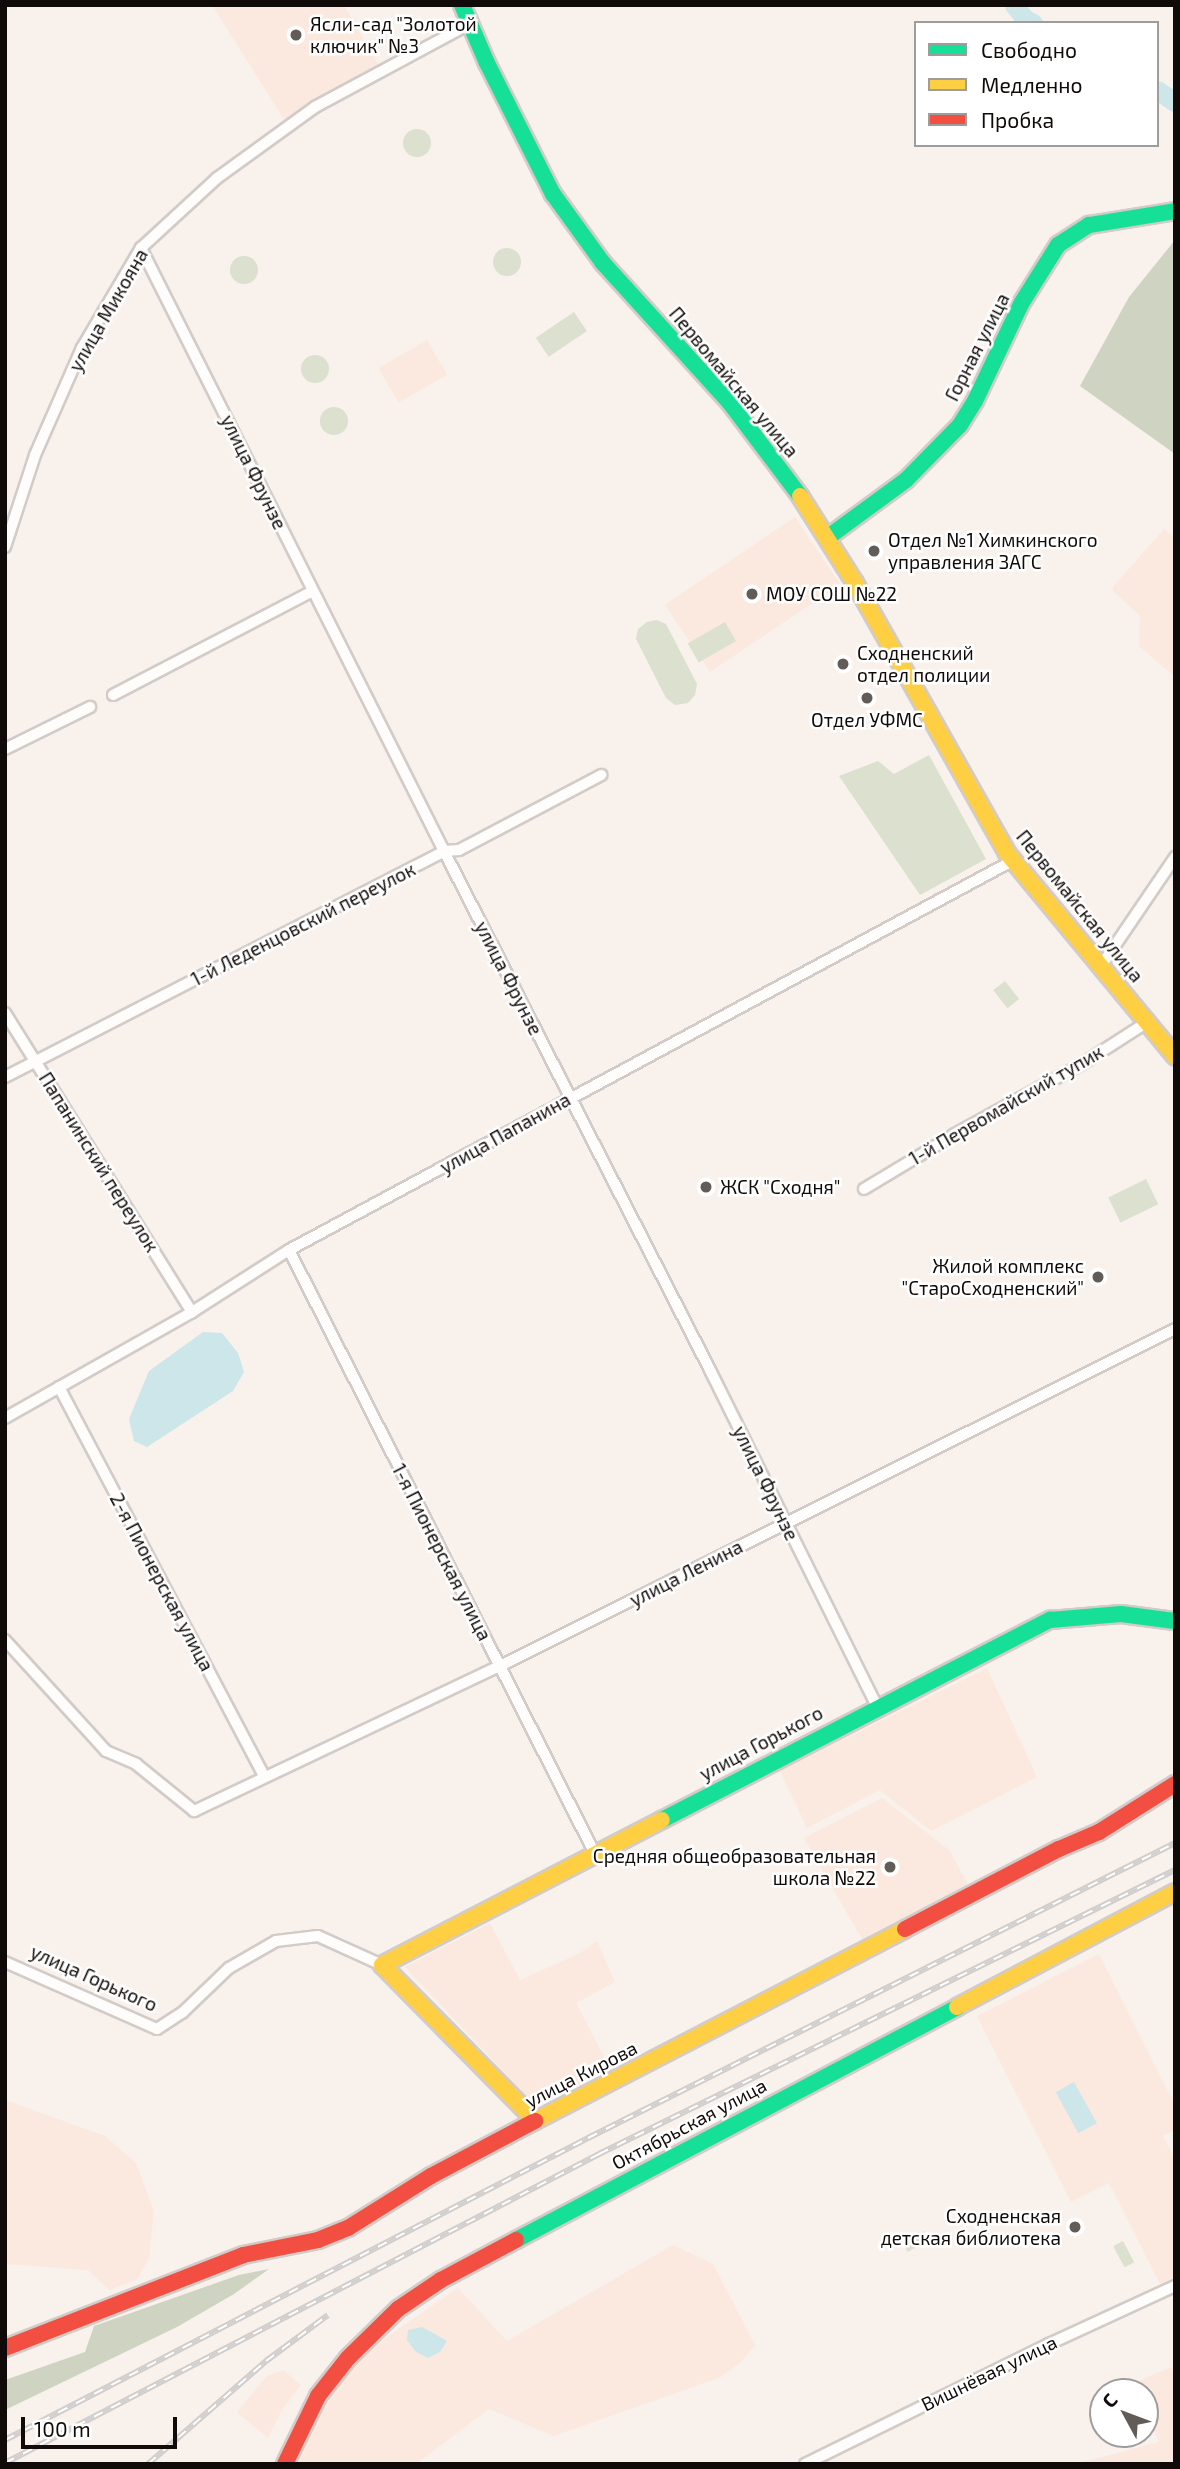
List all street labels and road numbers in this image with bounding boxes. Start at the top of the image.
street label: улица Микояна [64,245,152,375]
street label: Горная улица [940,289,1014,405]
street label: Первомайская улица [665,302,803,462]
street label: улица Фрунзе [216,411,292,533]
street label: Первомайская улица [1012,825,1148,987]
street label: 1-й Леденцовский переулок [187,857,419,991]
street label: улица Фрунзе [471,917,547,1039]
street label: 1-й Первомайский тупик [905,1040,1107,1170]
street label: Папанинский переулок [34,1068,164,1256]
street label: улица Папанина [436,1088,574,1178]
street label: улица Фрунзе [728,1422,804,1544]
street label: 1-я Пионерская улица [387,1460,497,1644]
street label: 2-я Пионерская улица [105,1489,219,1675]
street label: улица Ленина [626,1535,746,1611]
street label: улица Горького [695,1701,827,1785]
street label: улица Горького [27,1940,161,2016]
street label: улица Кирова [521,2036,641,2112]
street label: Октябрьская улица [608,2074,770,2174]
street label: Вишнёвая улица [917,2330,1061,2416]

